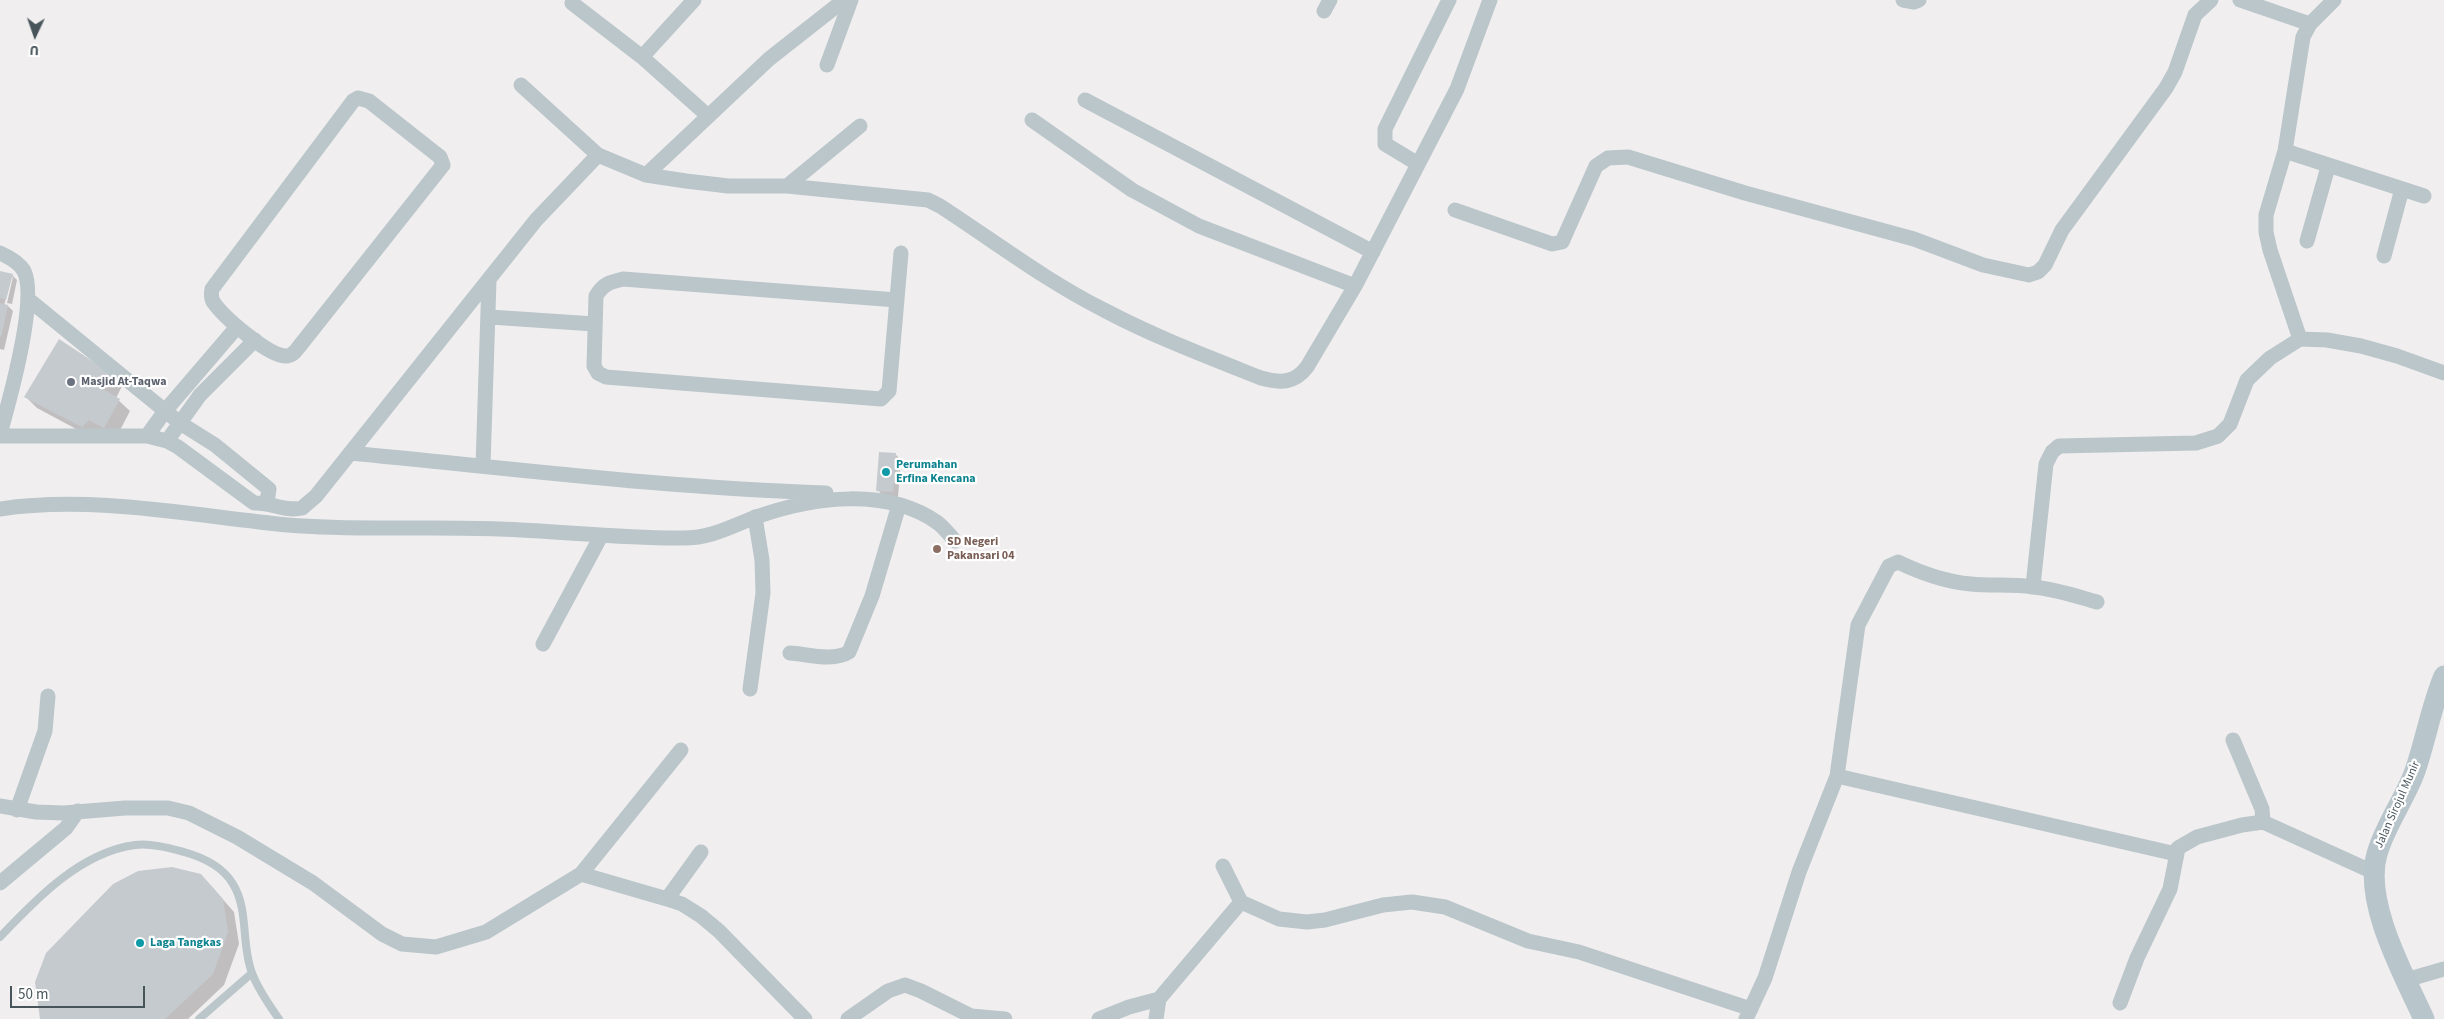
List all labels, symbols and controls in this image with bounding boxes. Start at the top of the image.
north arrow [10,10,60,60]
text: U [29,40,39,60]
place label: Masjid At-Taqwa [81,375,166,389]
marker: Masjid At-Taqwa [65,376,77,388]
place label: Perumahan Erfina Kencana [896,458,976,486]
marker: Perumahan Erfina Kencana [880,466,892,478]
place label: SD Negeri Pakansari 04 [947,535,1015,563]
marker: SD Negeri Pakansari 04 [931,543,943,555]
street label: Jalan Sirojul Munir [2372,759,2424,851]
place label: Laga Tangkas [150,936,221,950]
marker: Laga Tangkas [134,937,146,949]
scale bar [12,976,148,1008]
text: 50 m [18,984,48,1005]

